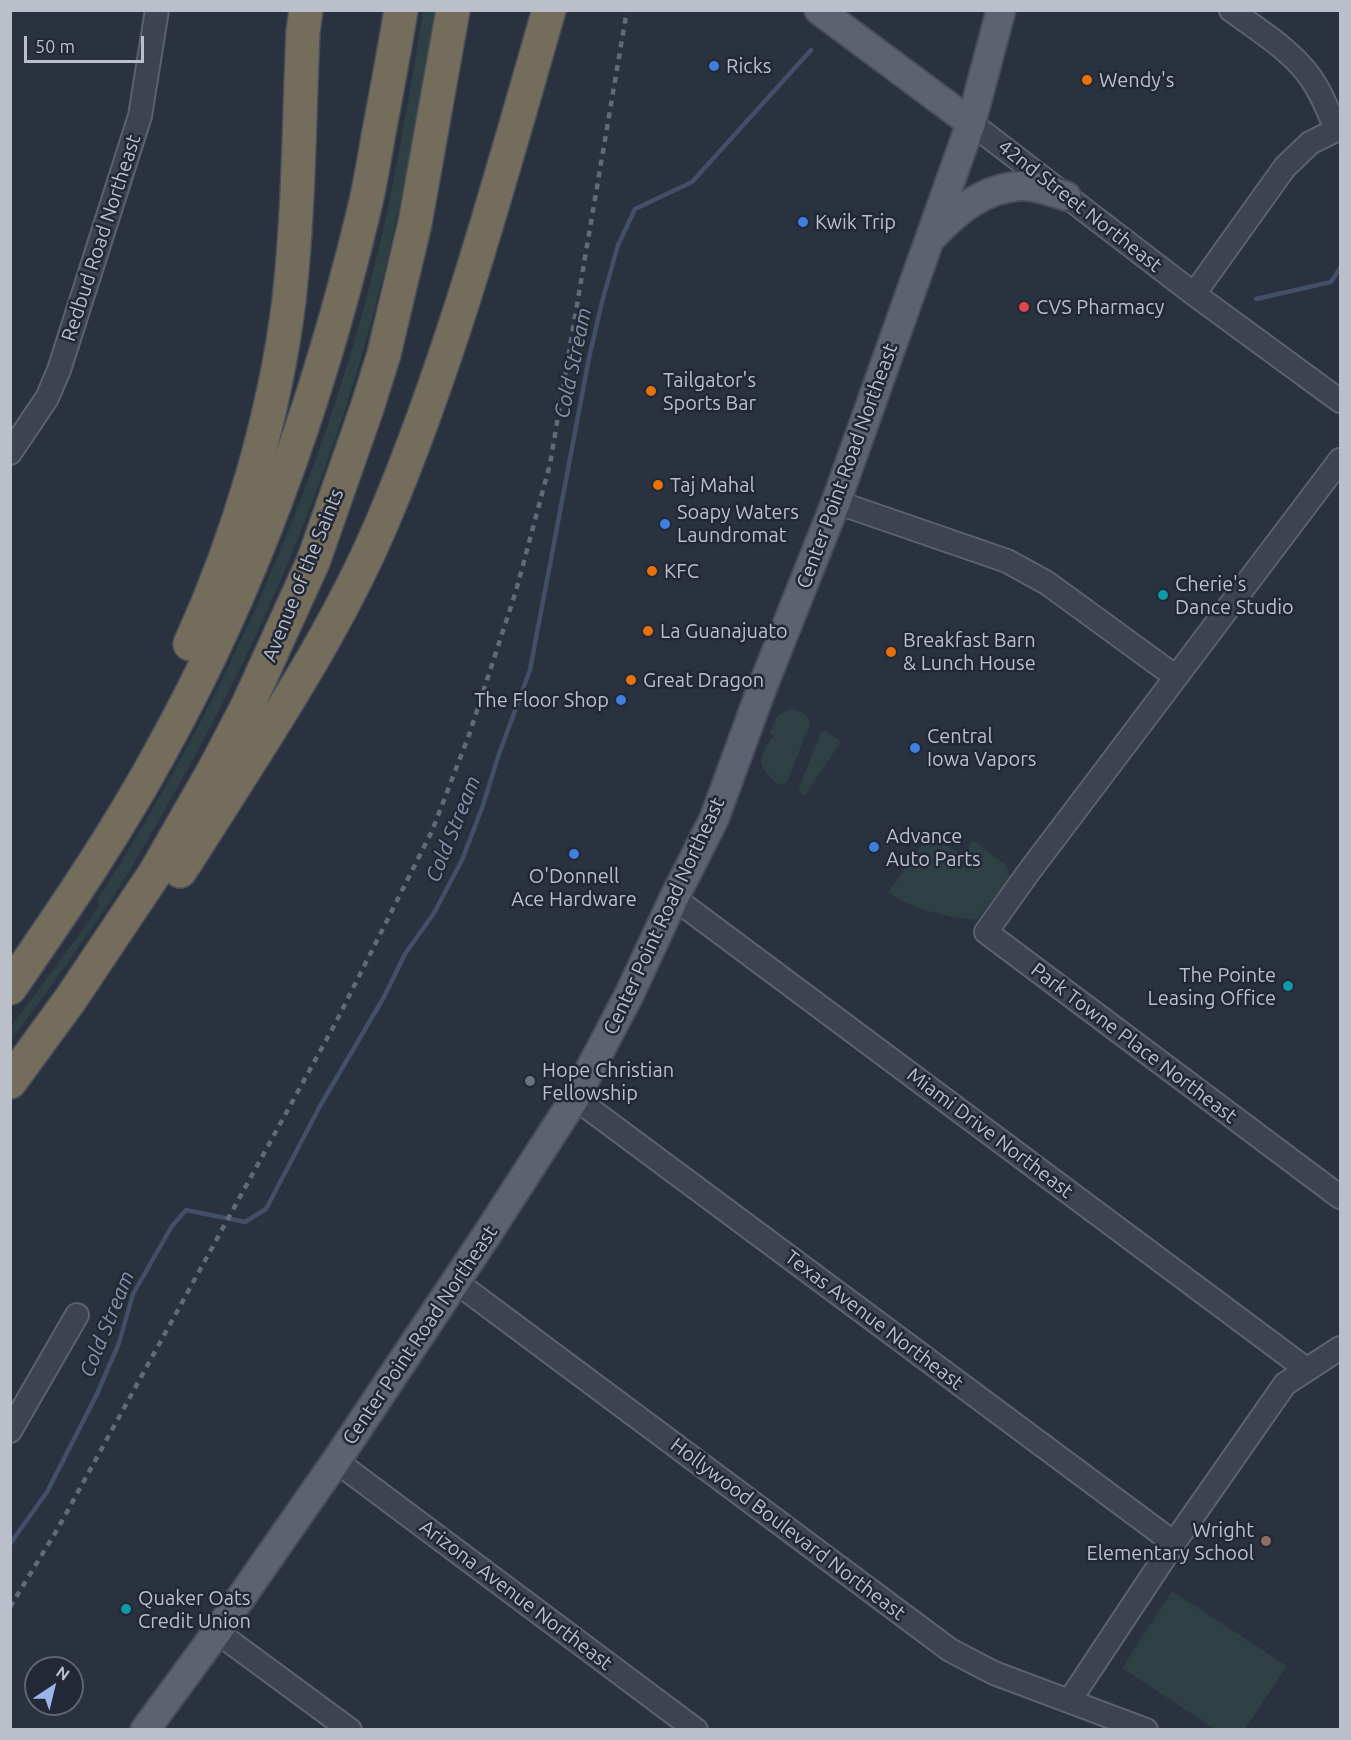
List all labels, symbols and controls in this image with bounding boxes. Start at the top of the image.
scale bar [27,24,147,62]
text: 50 m [35,36,75,56]
place label: Ricks [726,54,771,78]
marker: Ricks [707,59,721,73]
place label: Wendy's [1099,68,1174,92]
marker: Wendy's [1080,73,1094,87]
street label: Redbud Road Northeast [56,132,146,344]
street label: 42nd Street Northeast [993,135,1167,277]
place label: Kwik Trip [815,210,896,234]
marker: Kwik Trip [796,215,810,229]
place label: CVS Pharmacy [1036,295,1164,319]
marker: CVS Pharmacy [1017,300,1031,314]
water label: Cold Stream [549,305,597,421]
street label: Center Point Road Northeast [791,340,903,592]
place label: Tailgator's Sports Bar [663,368,756,415]
marker: Tailgator's Sports Bar [644,384,658,398]
place label: Taj Mahal [670,473,755,497]
marker: Taj Mahal [651,478,665,492]
street label: Avenue of the Saints [257,485,349,665]
place label: Soapy Waters Laundromat [677,500,799,547]
marker: Soapy Waters Laundromat [658,517,672,531]
place label: KFC [664,559,699,583]
marker: KFC [645,564,659,578]
place label: Cherie's Dance Studio [1175,572,1294,619]
marker: Cherie's Dance Studio [1156,588,1170,602]
place label: La Guanajuato [660,619,788,643]
marker: La Guanajuato [641,624,655,638]
place label: Breakfast Barn & Lunch House [903,628,1036,675]
marker: Breakfast Barn & Lunch House [884,645,898,659]
place label: Great Dragon [643,668,764,692]
marker: Great Dragon [624,673,638,687]
place label: The Floor Shop [474,688,609,712]
marker: The Floor Shop [614,693,628,707]
place label: Central Iowa Vapors [927,724,1036,771]
marker: Central Iowa Vapors [908,741,922,755]
water label: Cold Stream [420,772,486,886]
street label: Center Point Road Northeast [598,793,730,1039]
place label: Advance Auto Parts [886,824,981,871]
marker: Advance Auto Parts [867,840,881,854]
marker: O'Donnell Ace Hardware [567,847,581,861]
place label: O'Donnell Ace Hardware [511,864,637,911]
street label: Park Towne Place Northeast [1026,958,1242,1128]
place label: The Pointe Leasing Office [1148,963,1276,1010]
marker: The Pointe Leasing Office [1281,979,1295,993]
place label: Hope Christian Fellowship [542,1058,674,1105]
street label: Miami Drive Northeast [902,1063,1078,1203]
marker: Hope Christian Fellowship [523,1074,537,1088]
street label: Center Point Road Northeast [338,1221,502,1449]
street label: Texas Avenue Northeast [780,1245,968,1395]
water label: Cold Stream [74,1267,140,1381]
street label: Hollywood Boulevard Northeast [666,1433,910,1625]
street label: Arizona Avenue Northeast [415,1515,617,1675]
place label: Wright Elementary School [1087,1518,1254,1565]
marker: Wright Elementary School [1259,1534,1273,1548]
place label: Quaker Oats Credit Union [138,1586,251,1633]
marker: Quaker Oats Credit Union [119,1602,133,1616]
north arrow [24,1656,84,1716]
text: N [53,1662,73,1684]

